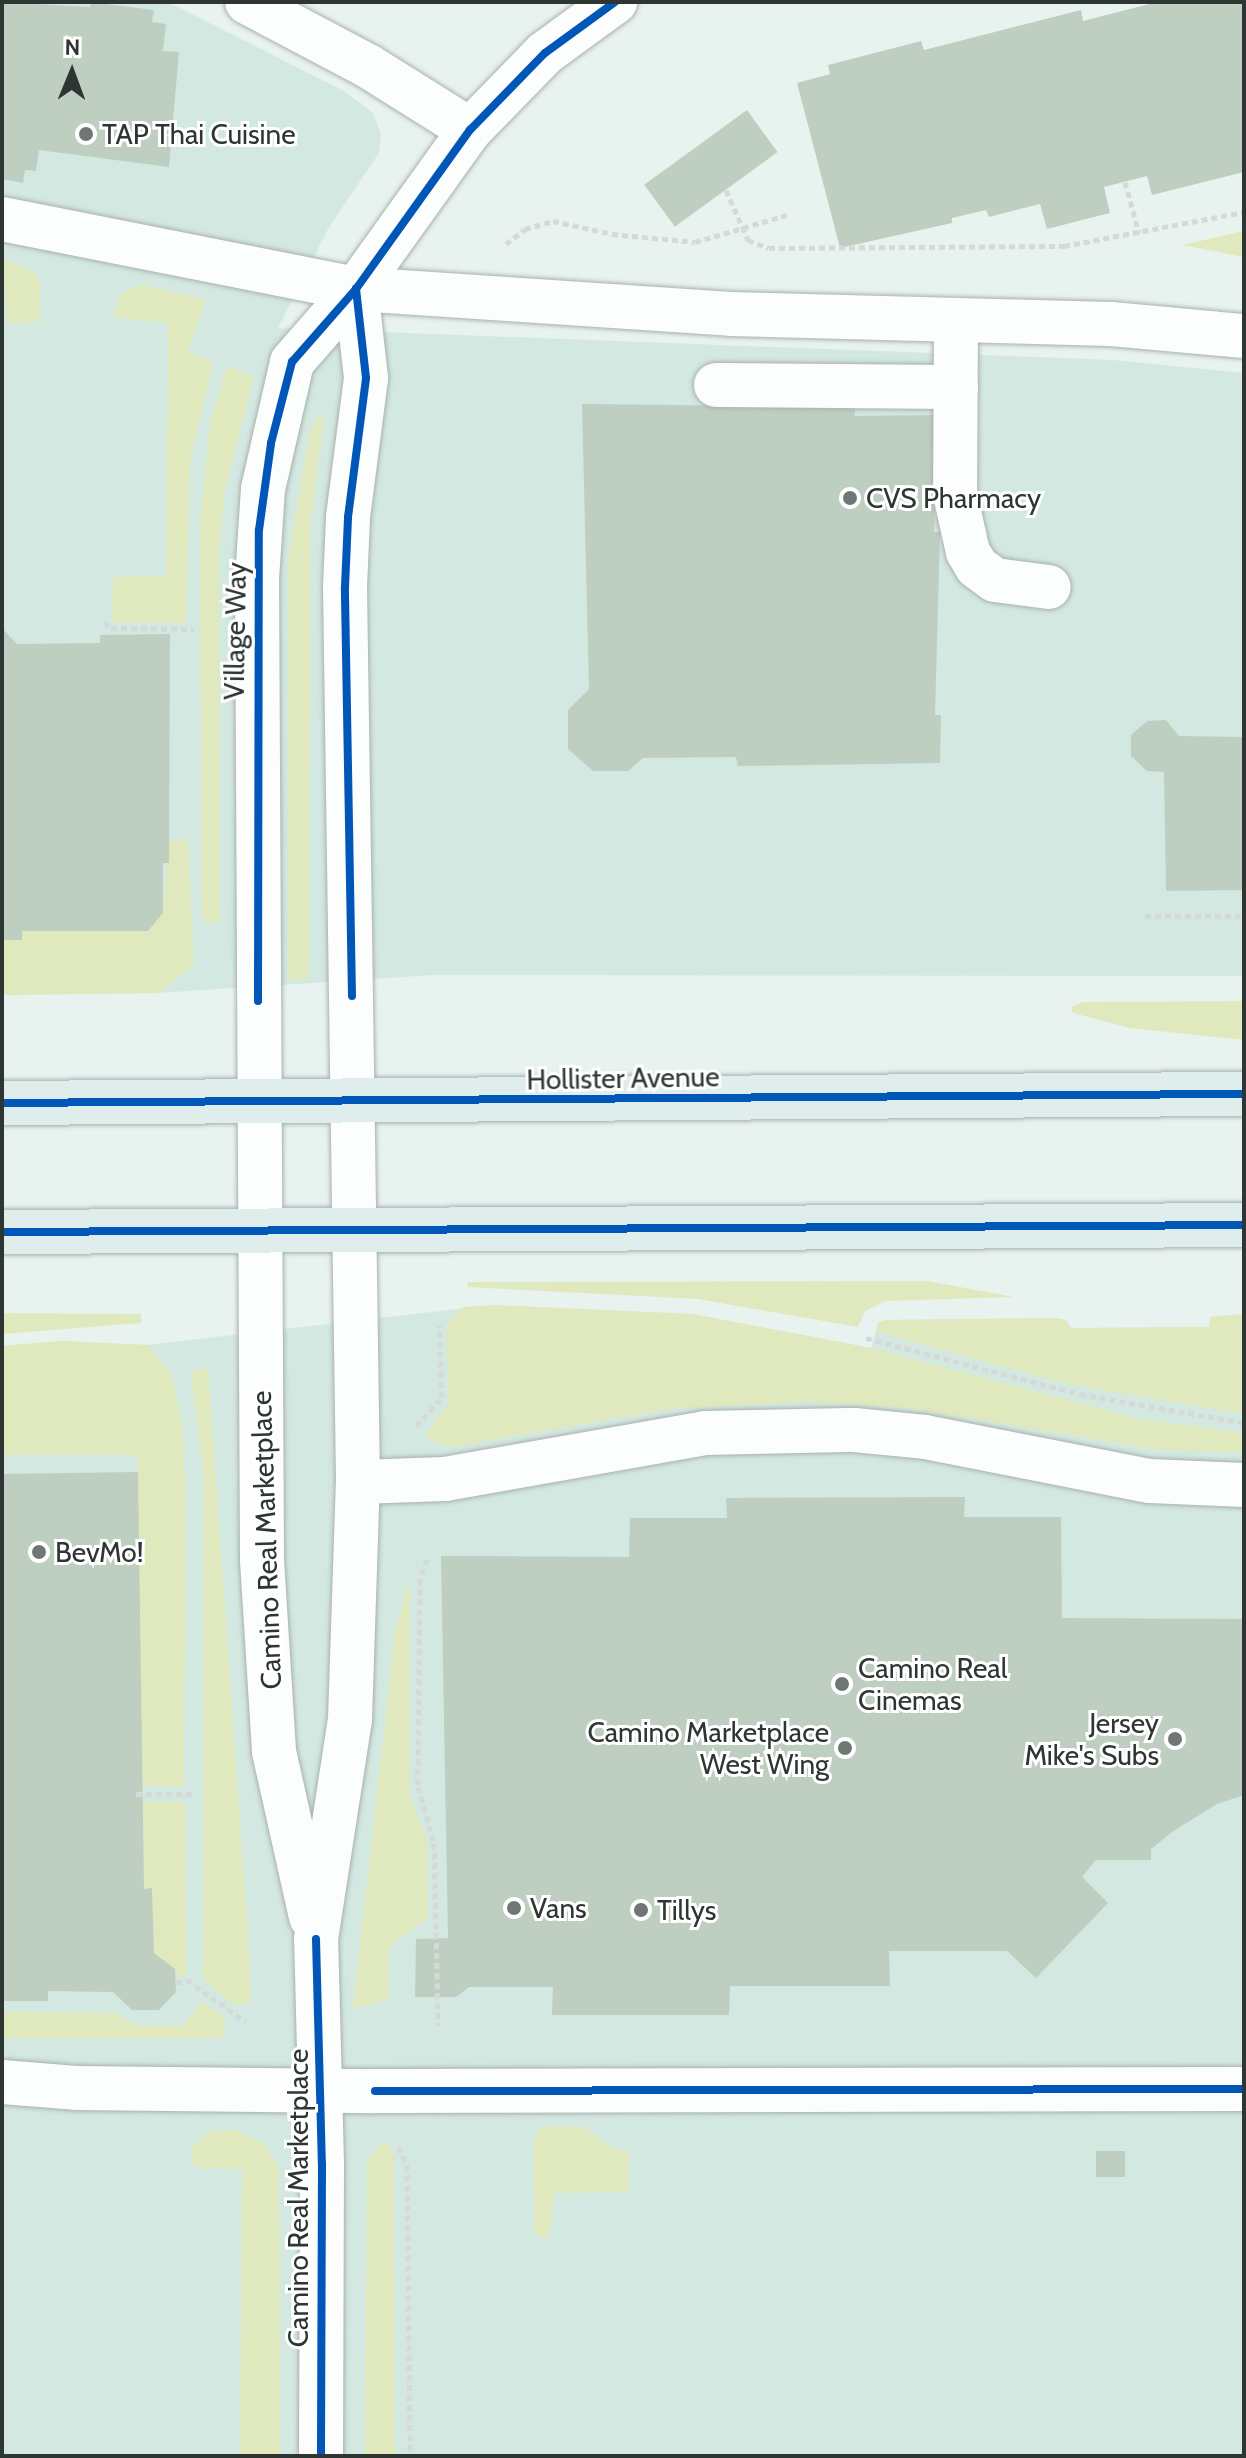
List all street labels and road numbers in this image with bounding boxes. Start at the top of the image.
street label: Village Way [217,562,253,700]
street label: Hollister Avenue [526,1060,720,1096]
street label: Camino Real Marketplace [244,1390,288,1690]
street label: Camino Real Marketplace [281,2049,315,2347]

